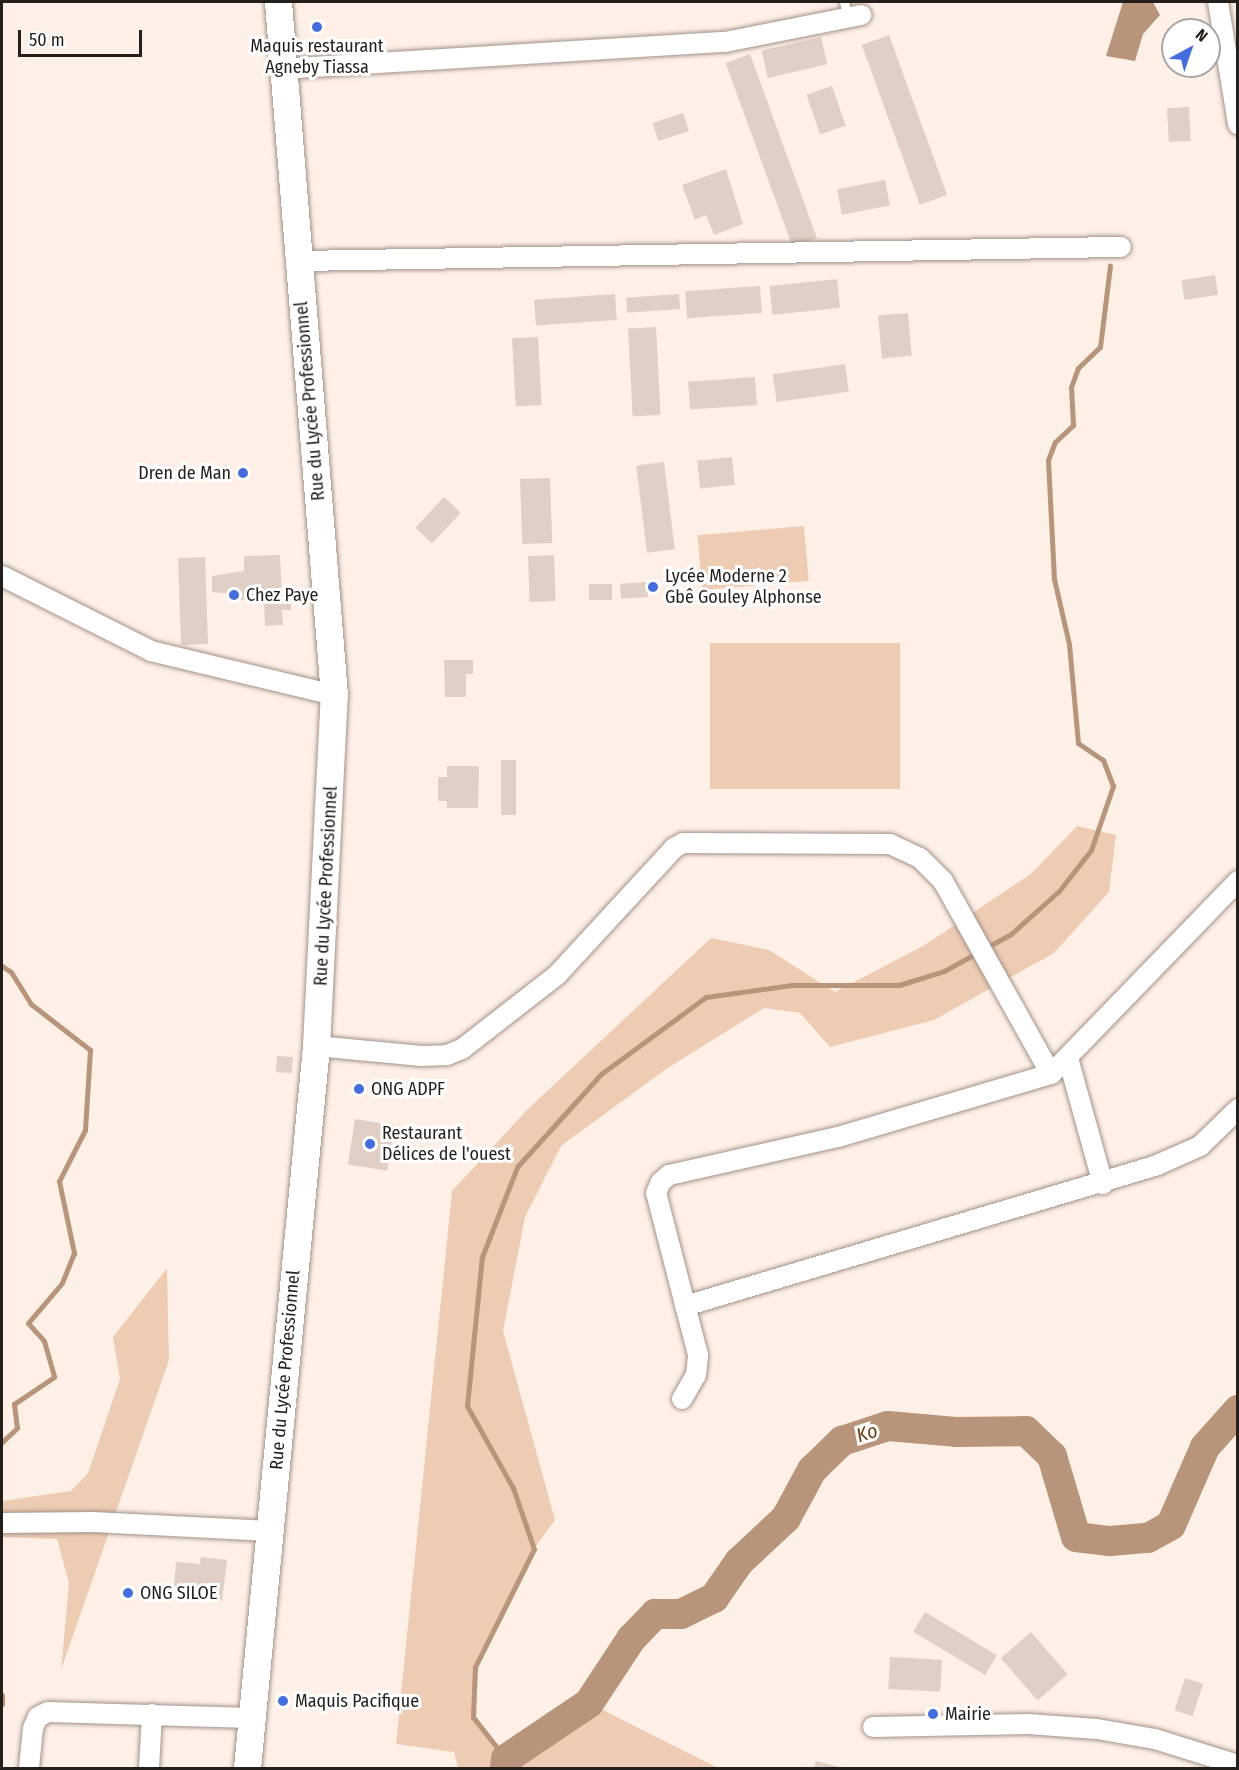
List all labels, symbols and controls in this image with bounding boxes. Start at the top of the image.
scale bar [21,18,146,56]
north arrow [1161,18,1221,78]
marker: Maquis restaurant Agneby Tiassa [310,20,324,34]
text: N [1192,25,1211,46]
text: 50 m [29,29,65,51]
place label: Maquis restaurant Agneby Tiassa [250,36,384,78]
street label: Rue du Lycée Professionnel [291,300,329,502]
place label: Dren de Man [138,462,231,484]
marker: Dren de Man [236,466,250,480]
place label: Lycée Moderne 2 Gbê Gouley Alphonse [665,566,822,608]
marker: Lycée Moderne 2 Gbê Gouley Alphonse [646,580,660,594]
place label: Chez Paye [246,584,318,606]
marker: Chez Paye [227,588,241,602]
street label: Rue du Lycée Professionnel [310,786,342,986]
place label: ONG ADPF [371,1078,445,1100]
marker: ONG ADPF [352,1082,366,1096]
place label: Restaurant Délices de l'ouest [382,1123,511,1166]
marker: Restaurant Délices de l'ouest [363,1137,377,1151]
street label: Rue du Lycée Professionnel [266,1269,304,1471]
water label: Ko [853,1418,881,1448]
place label: ONG SILOE [140,1582,217,1604]
marker: ONG SILOE [121,1586,135,1600]
place label: Maquis Pacifique [295,1690,419,1712]
marker: Maquis Pacifique [276,1694,290,1708]
place label: Mairie [945,1703,991,1725]
marker: Mairie [926,1707,940,1721]

